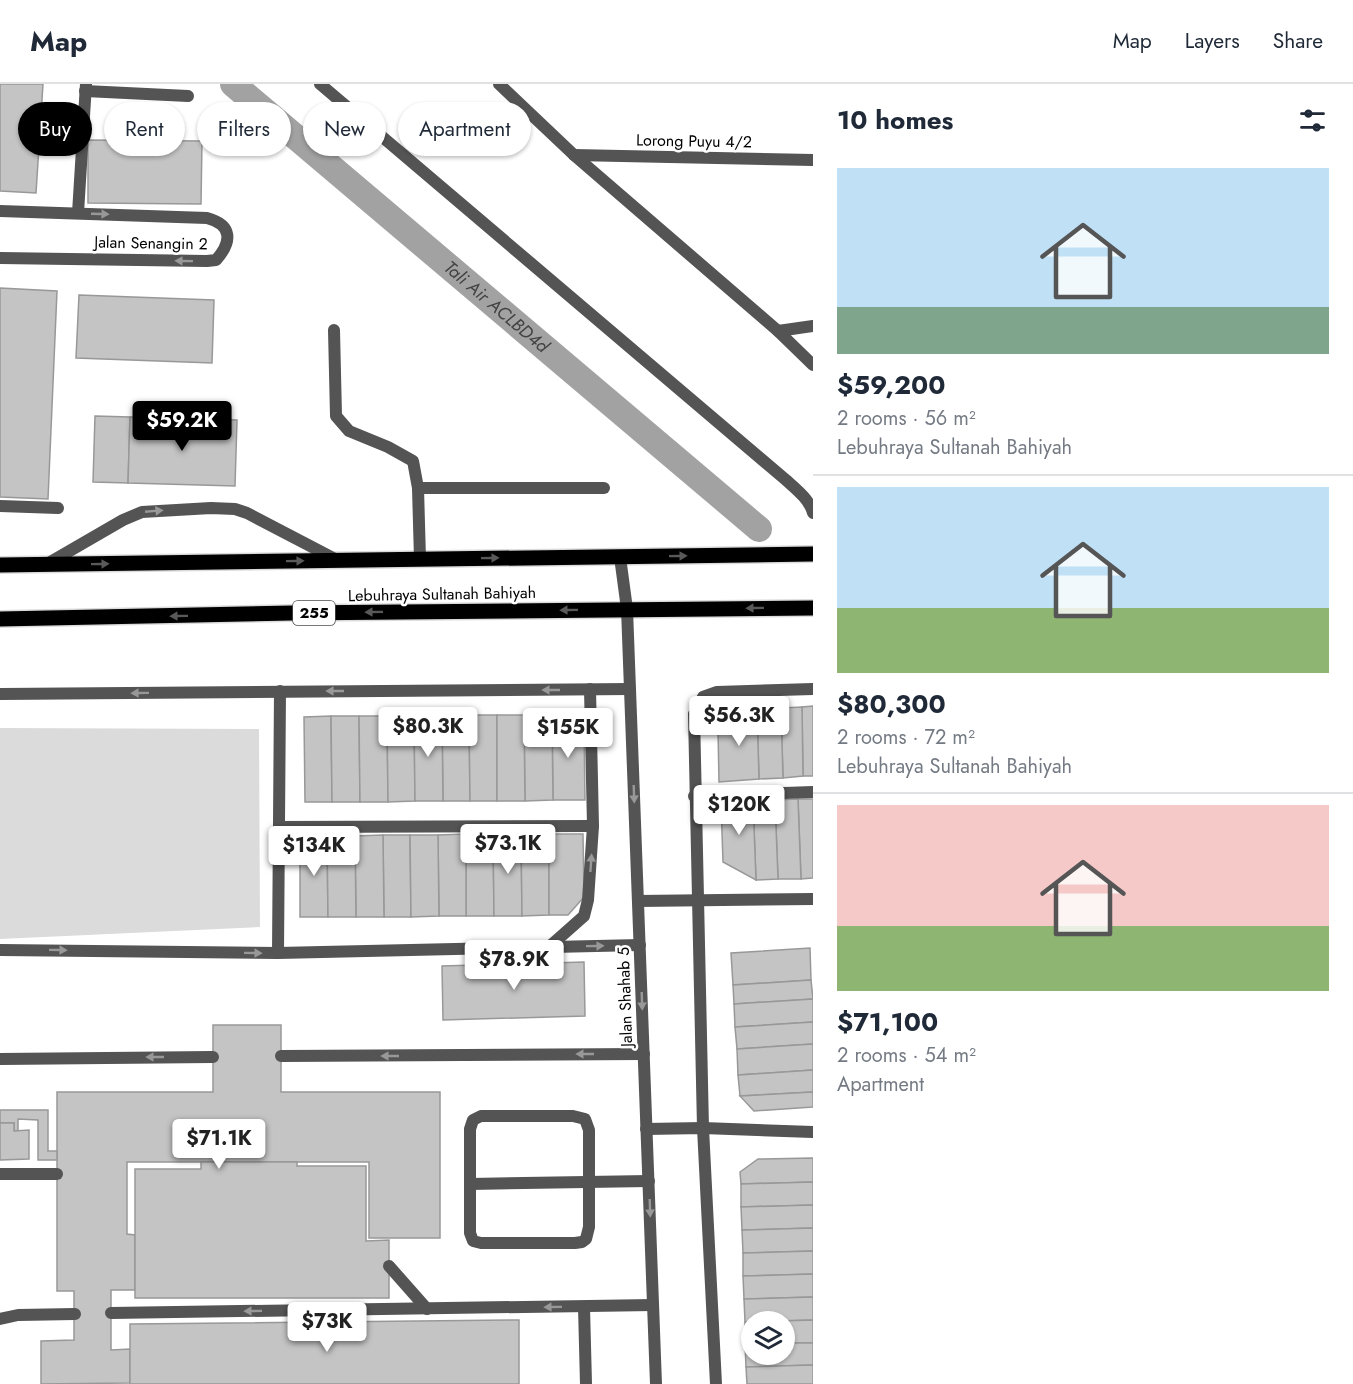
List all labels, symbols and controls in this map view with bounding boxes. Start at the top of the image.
text: Map [30,21,87,62]
text: Map [1113,26,1152,56]
text: Layers [1185,26,1240,56]
text: Share [1273,26,1323,56]
text: 10 homes [837,101,953,139]
chip: Buy [18,102,92,156]
chip: Rent [104,102,185,156]
chip: Filters [197,102,291,156]
chip: New [303,102,386,156]
chip: Apartment [398,102,531,156]
icon: filters [1296,104,1329,137]
street label: Lorong Puyu 4/2 [636,128,752,154]
icon: home [1029,207,1137,315]
one-way arrow [91,209,110,218]
street label: Jalan Senangin 2 [92,230,208,255]
water label: Tali Air ACLBD4d [438,255,555,360]
one-way arrow [174,256,193,266]
text: $59,200 [837,366,945,404]
pin: $59.2K [133,401,231,452]
text: 2 rooms · 56 m² [837,404,976,433]
text: $59.2K [147,406,217,435]
text: Lebuhraya Sultanah Bahiyah [837,433,1072,462]
one-way arrow [144,506,163,516]
icon: home [1029,526,1137,634]
one-way arrow [669,551,688,561]
one-way arrow [481,554,500,563]
one-way arrow [286,556,305,566]
one-way arrow [91,559,110,569]
street label: Lebuhraya Sultanah Bahiyah [348,581,536,607]
road number: 255 [293,601,335,625]
one-way arrow [745,603,764,613]
one-way arrow [559,605,578,615]
one-way arrow [364,607,383,617]
one-way arrow [169,611,188,620]
one-way arrow [541,685,560,694]
text: $80,300 [837,685,946,723]
one-way arrow [325,686,344,696]
one-way arrow [130,688,149,698]
pin: $56.3K [690,696,788,747]
text: $56.3K [703,701,775,730]
pin: $80.3K [379,707,477,758]
pin: $155K [526,708,610,759]
text: $80.3K [392,712,464,741]
text: $155K [537,713,599,742]
text: 2 rooms · 72 m² [837,723,975,752]
text: Lebuhraya Sultanah Bahiyah [837,752,1072,781]
one-way arrow [630,784,639,803]
pin: $120K [697,785,781,836]
text: $120K [708,790,770,819]
pin: $73.1K [459,824,557,875]
pin: $134K [272,826,356,877]
text: $73.1K [474,829,542,858]
text: $134K [283,831,345,860]
icon: home [1029,844,1137,952]
one-way arrow [586,853,595,872]
pin: $78.9K [465,940,563,991]
one-way arrow [586,941,605,951]
one-way arrow [49,945,68,955]
text: $78.9K [479,945,549,974]
street label: Jalan Shahab 5 [612,947,638,1049]
one-way arrow [244,948,263,957]
one-way arrow [637,992,646,1011]
text: $71,100 [837,1003,938,1041]
text: 2 rooms · 54 m² [837,1041,976,1070]
one-way arrow [576,1049,595,1059]
one-way arrow [381,1051,400,1061]
one-way arrow [145,1052,164,1062]
text: Apartment [837,1070,924,1099]
pin: $71.1K [170,1119,268,1170]
text: $71.1K [186,1124,252,1153]
one-way arrow [645,1199,654,1218]
pin: $73K [291,1302,363,1353]
one-way arrow [543,1302,562,1312]
one-way arrow [243,1306,262,1316]
text: $73K [302,1307,352,1336]
map controls [741,1311,795,1365]
button: layers [741,1311,795,1365]

